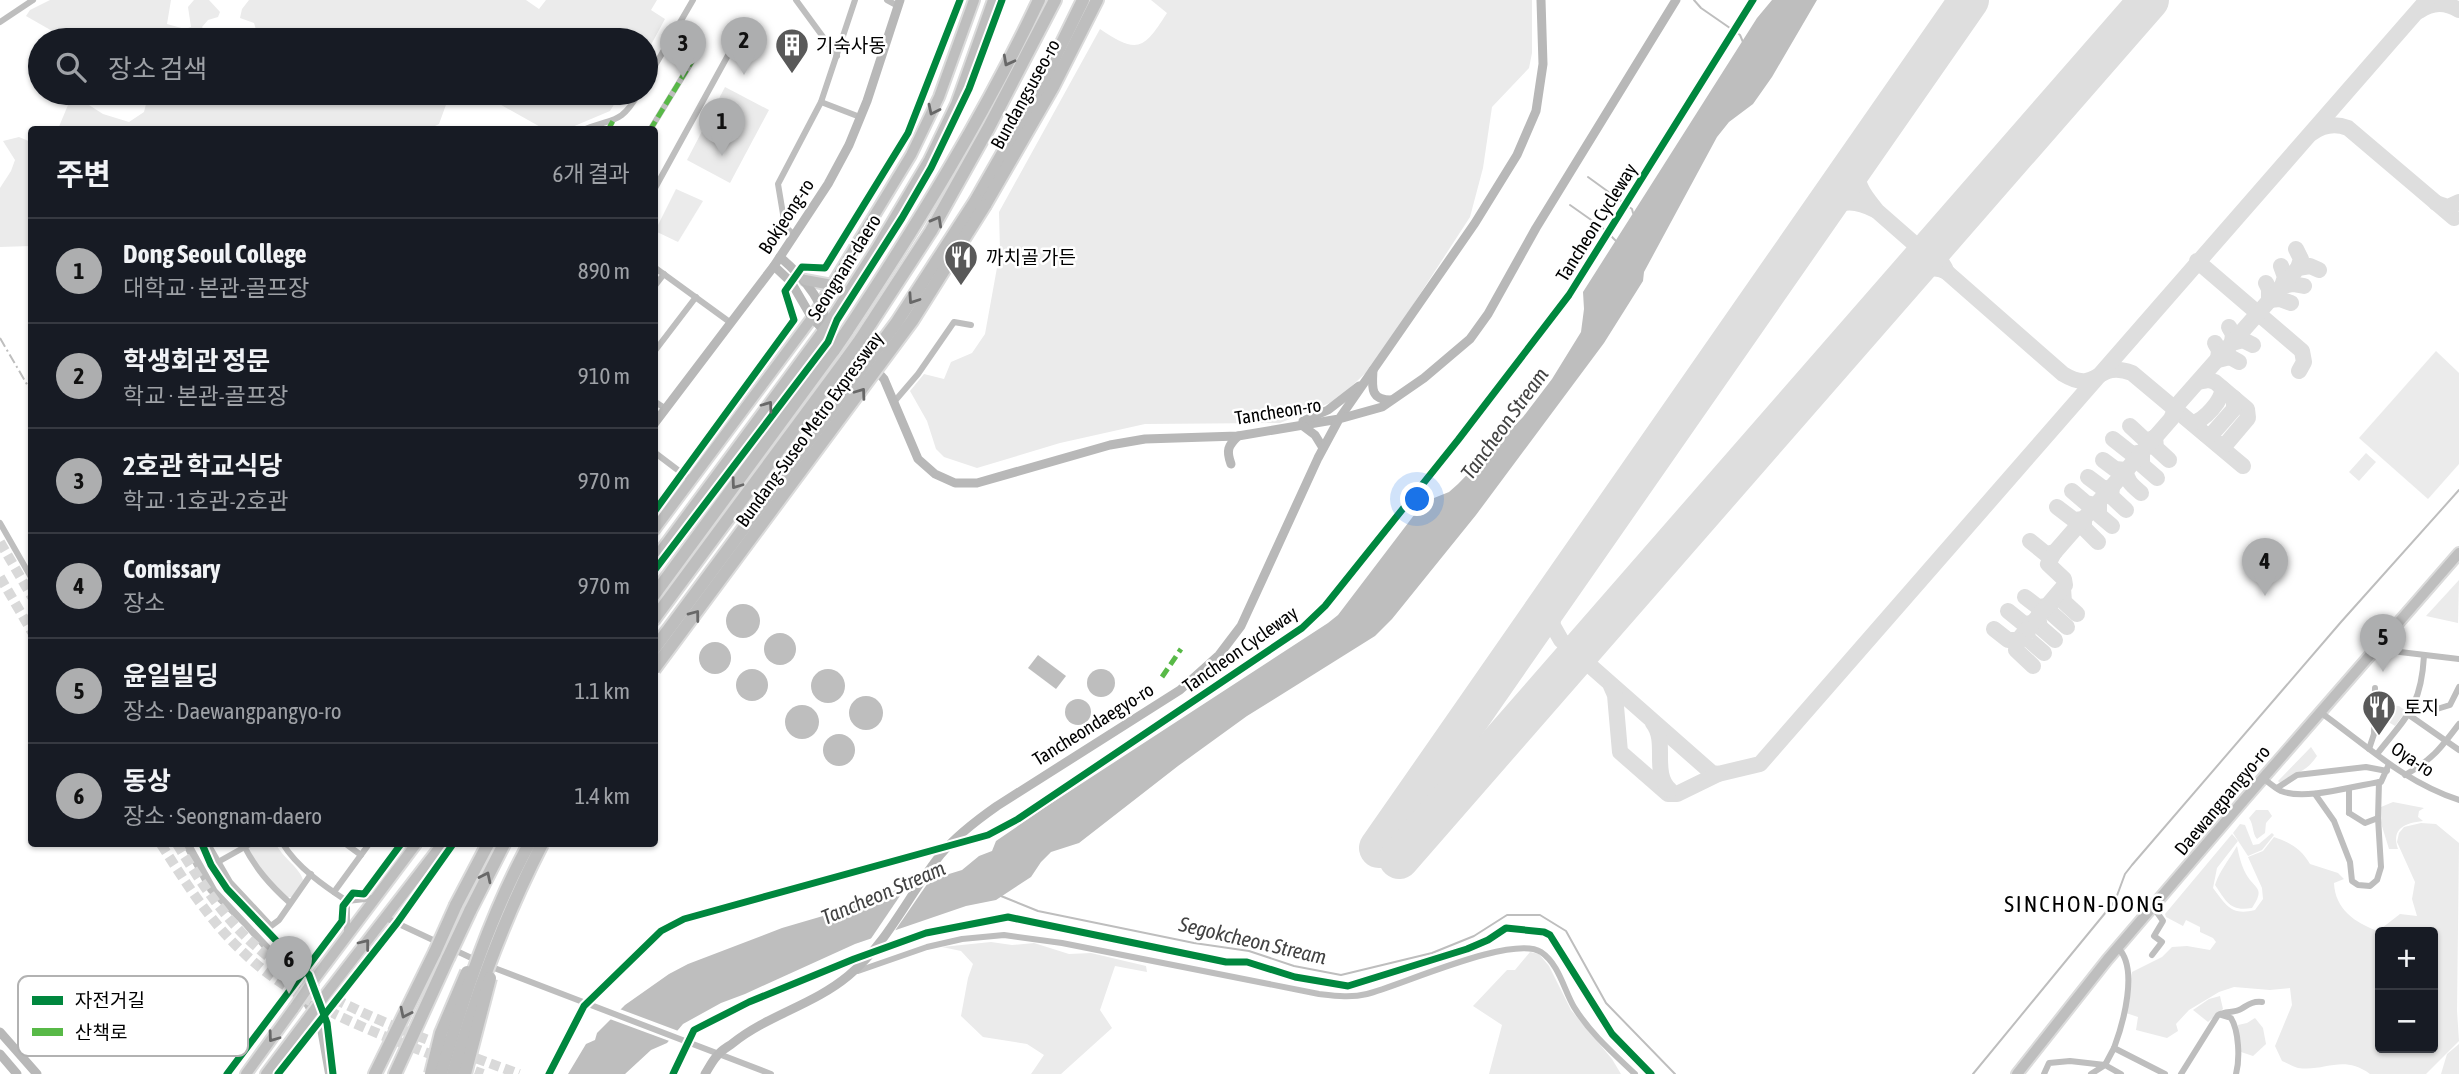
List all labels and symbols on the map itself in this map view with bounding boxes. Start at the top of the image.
pin: 2 [721,17,767,75]
pin: 3 [660,20,706,78]
building icon: 기숙사동 [773,26,811,75]
place label: 기숙사동 [816,34,886,56]
street label: Bundangsuseo-ro [986,35,1064,153]
one-way arrow [1003,53,1016,66]
pin: 1 [699,98,745,156]
one-way arrow [927,103,941,115]
street label: Tancheon Cycleway [1551,159,1641,285]
street label: Bokjeong-ro [754,174,818,258]
street label: Seongnam-daero [803,210,885,324]
one-way arrow [929,216,942,228]
restaurant icon: 까치골 가든 [942,238,980,287]
place label: 까치골 가든 [986,246,1076,268]
one-way arrow [909,291,921,304]
street label: Bundang-Suseo Metro Expressway [731,327,887,531]
water label: Tancheon Stream [1455,362,1553,484]
one-way arrow [853,388,865,401]
street label: Tancheon-ro [1233,393,1323,429]
one-way arrow [759,401,772,414]
one-way arrow [732,476,744,489]
your location [1400,482,1434,516]
pin: 4 [2242,538,2288,596]
street label: Tancheon Cycleway [1178,601,1302,697]
one-way arrow [687,610,700,622]
pin: 5 [2360,614,2406,672]
street label: Tancheondaegyo-ro [1028,678,1158,770]
restaurant icon: 토지 [2360,688,2398,737]
place label: 토지 [2404,696,2439,718]
street label: Oya-ro [2387,737,2439,781]
street label: Daewangpangyo-ro [2170,741,2274,859]
water label: Tancheon Stream [817,855,949,929]
one-way arrow [478,872,492,884]
district label: SINCHON-DONG [2004,891,2166,917]
water label: Segokcheon Stream [1176,911,1329,969]
pin: 6 [266,936,312,994]
one-way arrow [357,939,370,952]
legend [18,976,248,1056]
text: 자전거길 [75,989,145,1011]
one-way arrow [400,1006,414,1018]
text: 산책로 [75,1021,127,1043]
one-way arrow [269,1029,281,1042]

